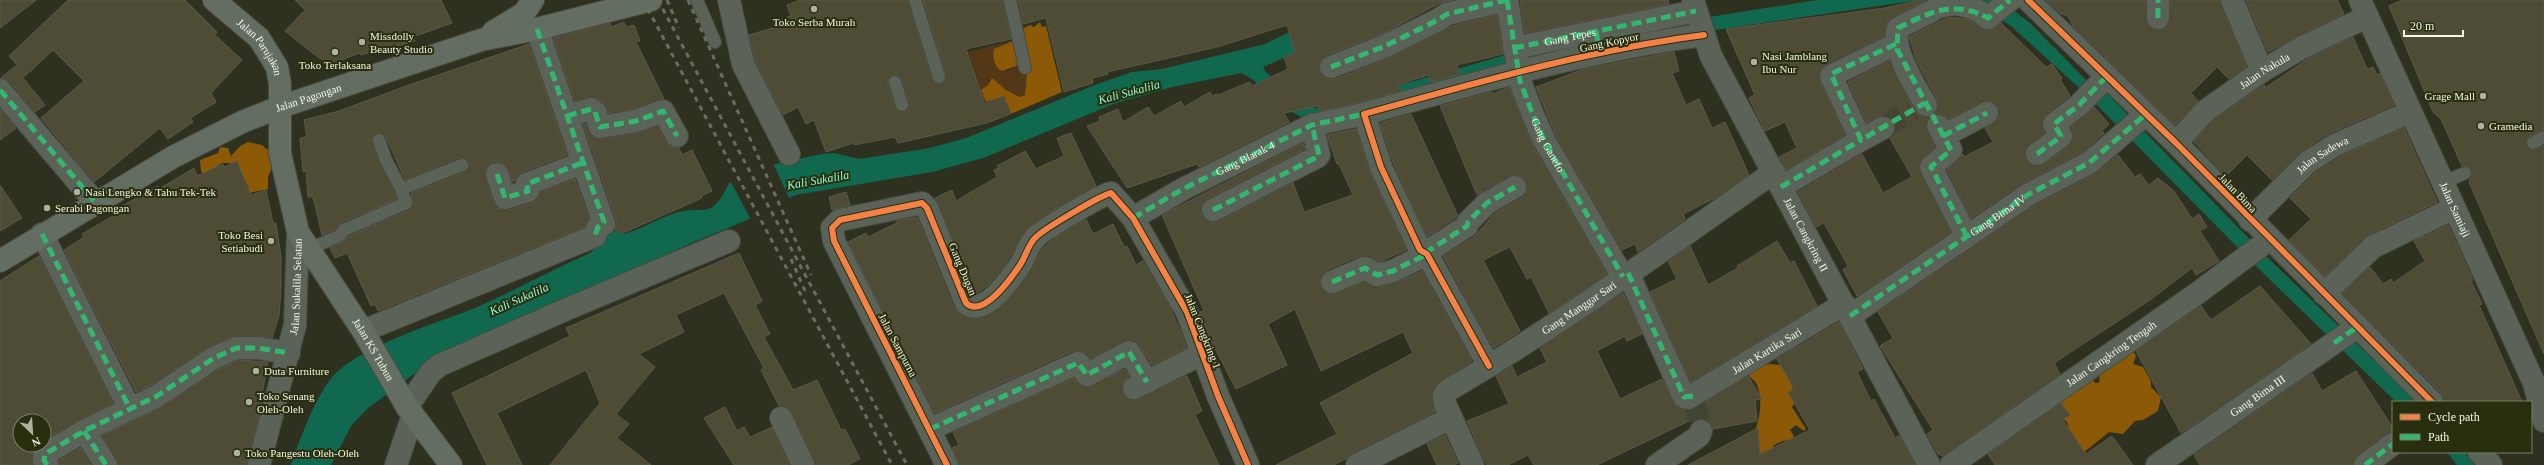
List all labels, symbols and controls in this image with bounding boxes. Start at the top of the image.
marker: Toko Serba Murah [809,4,819,14]
scale bar [2404,12,2463,38]
street label: Jalan Parujakan [235,16,285,77]
place label: Toko Serba Murah [773,16,856,28]
text: 20 m [2410,19,2435,33]
street label: Gang Tepes [1543,26,1596,48]
place label: Missdolly Beauty Studio [370,30,433,55]
street label: Gang Kopyor [1578,30,1640,54]
marker: Missdolly Beauty Studio [357,37,367,47]
marker: Toko Terlaksana [330,47,340,57]
place label: Nasi Jamblang Ibu Nur [1762,50,1828,75]
street label: Jalan Nakula [2237,50,2292,91]
marker: Nasi Jamblang Ibu Nur [1749,57,1759,67]
place label: Toko Terlaksana [299,59,371,71]
water label: Kali Sukalila [1096,77,1161,107]
street label: Jalan Pagongan [274,81,343,114]
place label: Grage Mall [2425,90,2475,102]
marker: Grage Mall [2478,91,2488,101]
street label: Gang Ganefo [1529,116,1567,174]
place label: Gramedia [2489,120,2532,132]
marker: Gramedia [2476,121,2486,131]
street label: Jalan Sadewa [2294,134,2350,176]
street label: Gang Blarak 4 [1214,138,1277,178]
water label: Kali Sukalila [785,168,850,193]
street label: Jalan Bima [2217,171,2259,215]
street label: Jalan Samiaji [2437,180,2473,239]
place label: Nasi Lengko & Tahu Tek-Tek [85,186,217,198]
marker: Nasi Lengko & Tahu Tek-Tek [72,187,82,197]
street label: Gang Bima IV [1968,192,2028,238]
street label: Jalan Cangkring II [1782,195,1831,274]
place label: Serabi Pagongan [55,202,130,214]
marker: Serabi Pagongan [42,203,52,213]
place label: Toko Besi Setiabudi [218,229,263,254]
marker: Toko Besi Setiabudi [266,236,276,246]
street label: Jalan Sukalila Selatan [287,238,304,336]
street label: Gang Dugan [947,241,980,298]
street label: Gang Manggar Sari [1539,278,1618,337]
water label: Kali Sukalila [486,280,551,319]
street label: Jalan Cangkring 1 [1182,292,1224,370]
street label: Jalan Sampurna [876,311,920,379]
street label: Jalan KS Tubun [350,316,397,383]
street label: Jalan Cangkring Tengah [2064,318,2159,389]
street label: Jalan Kartika Sari [1730,325,1804,376]
place label: Duta Furniture [264,365,329,377]
marker: Duta Furniture [251,366,261,376]
street label: Gang Bima III [2228,372,2288,419]
place label: Toko Senang Oleh-Oleh [257,390,315,415]
marker: Toko Senang Oleh-Oleh [244,397,254,407]
legend [2392,401,2532,453]
text: Cycle path [2428,410,2480,424]
north arrow [12,413,52,453]
text: Path [2428,430,2449,444]
text: N [30,435,42,449]
place label: Toko Pangestu Oleh-Oleh [245,447,360,459]
marker: Toko Pangestu Oleh-Oleh [232,448,242,458]

